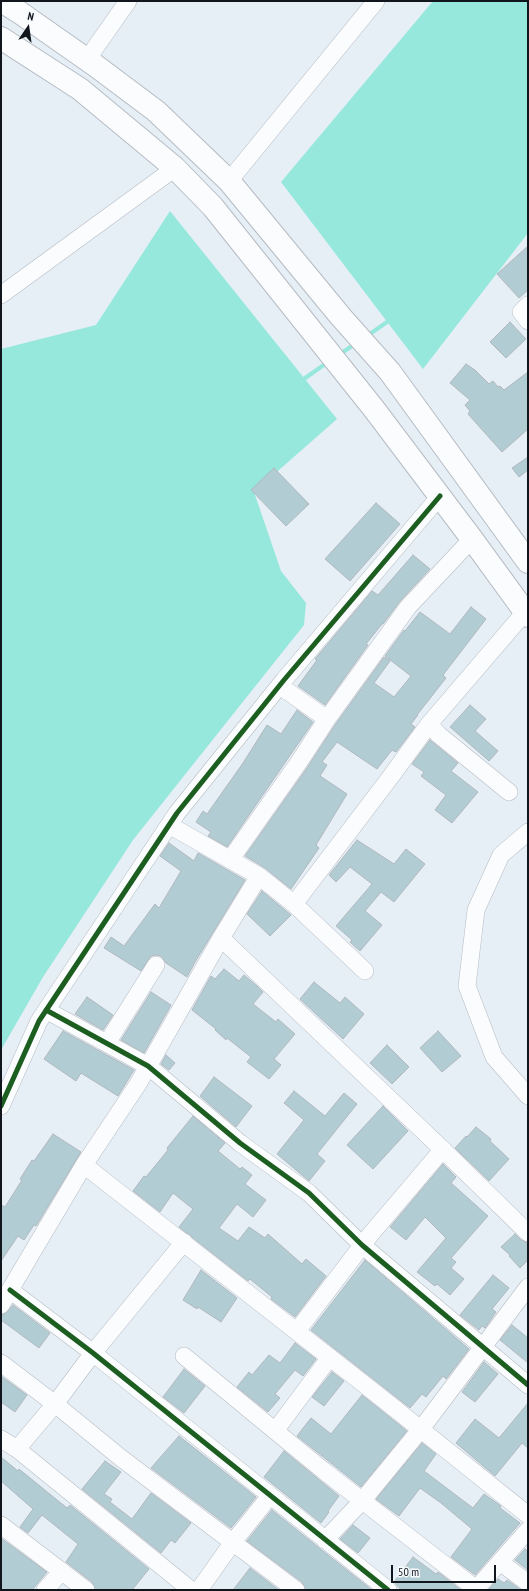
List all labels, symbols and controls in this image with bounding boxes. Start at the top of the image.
north arrow [8,8,48,48]
text: N [26,9,35,24]
scale bar [393,1557,498,1583]
text: 50 m [398,1564,419,1579]

